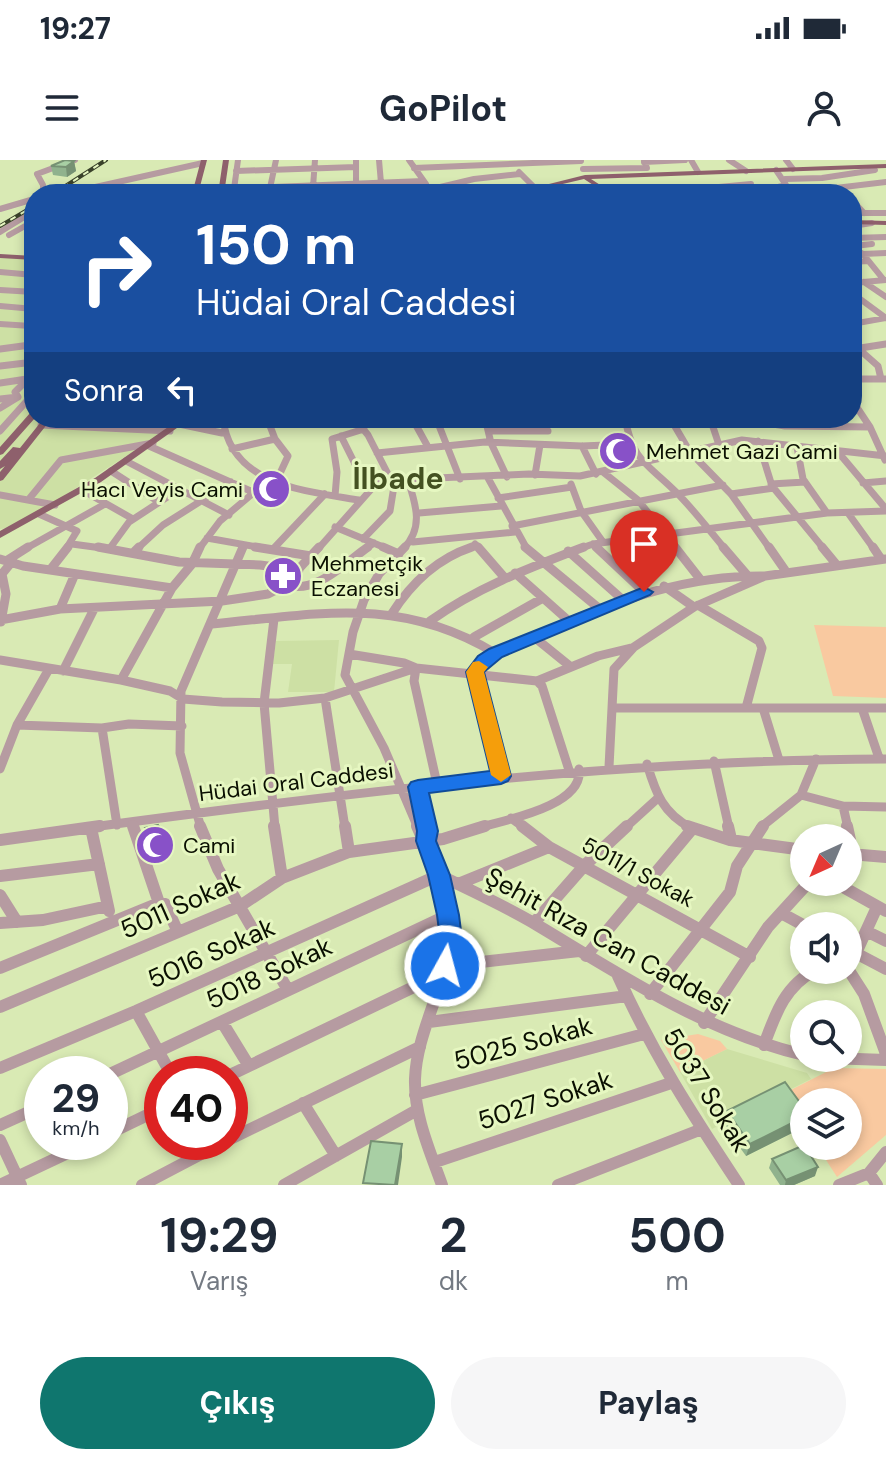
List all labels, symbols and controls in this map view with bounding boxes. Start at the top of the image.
text: 19:27 [40,9,111,48]
text: GoPilot [379,85,507,132]
icon: menu [40,86,84,130]
icon: person [802,86,846,130]
text: 150 m [196,208,357,281]
icon: right [64,216,168,320]
text: Hüdai Oral Caddesi [196,279,516,326]
icon: left [160,368,204,412]
text: Sonra [64,371,144,410]
mosque icon: Mehmet Gazi Cami [597,430,639,472]
place label: Mehmet Gazi Cami [646,437,838,466]
district label: İlbade [352,459,444,498]
mosque icon: Hacı Veyis Cami [250,468,292,510]
place label: Hacı Veyis Cami [81,475,243,504]
pin [610,510,678,592]
icon: arrive [622,522,666,566]
place label: Mehmetçik Eczanesi [311,549,423,603]
pharmacy icon: Mehmetçik Eczanesi [262,555,304,597]
street label: Hüdai Oral Caddesi [197,756,395,808]
mosque icon: Cami [134,824,176,866]
north arrow [790,824,862,896]
map controls [790,824,862,1160]
street label: 5011/1 Sokak [577,830,699,914]
place label: Cami [183,831,235,860]
street label: Şehit Rıza Can Caddesi [479,859,737,1023]
street label: 5011 Sokak [115,864,245,946]
street label: 5016 Sokak [142,910,280,996]
button: sound [790,912,862,984]
position arrow [403,924,487,1008]
street label: 5018 Sokak [201,929,337,1017]
button: search [790,1000,862,1072]
street label: 5025 Sokak [450,1008,596,1078]
street label: 5037 Sokak [655,1022,759,1158]
speed limit sign: 40 [144,1056,248,1160]
street label: 5027 Sokak [473,1062,617,1138]
text: 29 [52,1072,100,1124]
button: layers [790,1088,862,1160]
text: km/h [52,1115,100,1141]
text: 19:29 [160,1204,278,1267]
text: 2 [439,1204,467,1267]
text: 500 [628,1204,726,1267]
text: Varış [190,1264,249,1298]
text: dk [439,1264,468,1298]
text: m [665,1264,689,1298]
button: Çıkış [40,1357,435,1449]
button: Paylaş [451,1357,846,1449]

